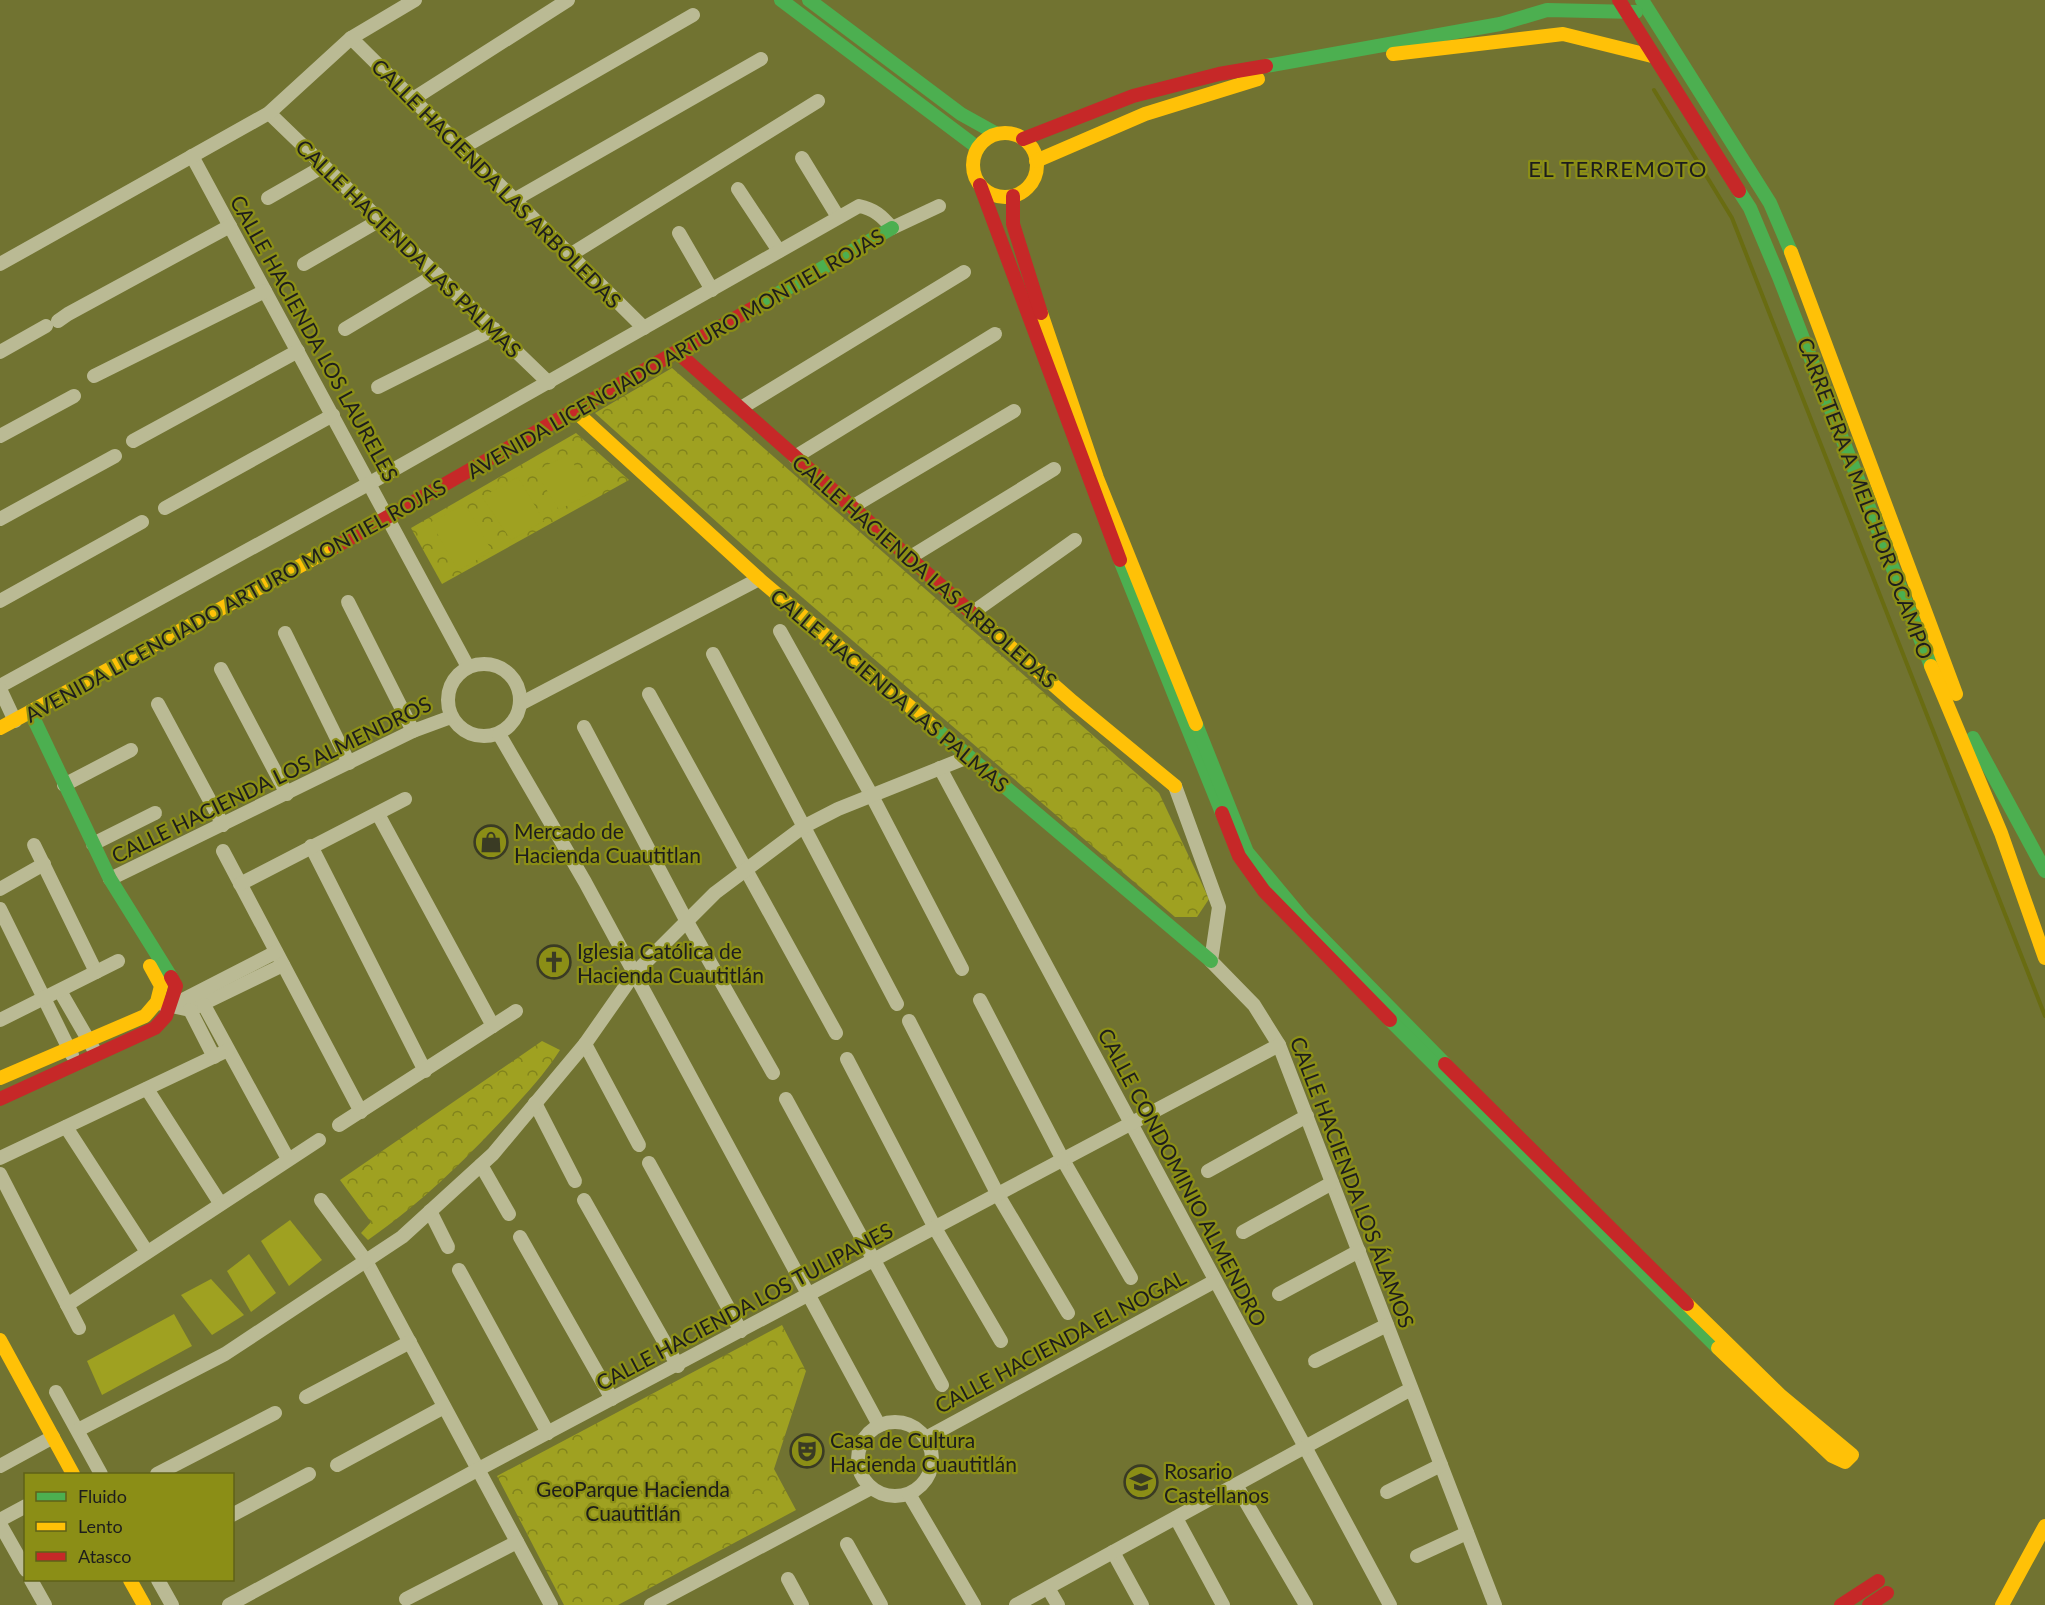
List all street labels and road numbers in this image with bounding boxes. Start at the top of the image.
street label: CALLE HACIENDA LAS ARBOLEDAS [367,53,627,313]
street label: CALLE HACIENDA LAS PALMAS [291,134,527,362]
street label: CALLE HACIENDA LOS LAURELES [226,191,404,485]
street label: AVENIDA LICENCIADO ARTURO MONTIEL ROJAS [462,223,888,483]
street label: CARRETERA A MELCHOR OCAMPO [1793,334,1939,662]
street label: CALLE HACIENDA LAS ARBOLEDAS [788,449,1062,693]
street label: AVENIDA LICENCIADO ARTURO MONTIEL ROJAS [20,473,450,727]
street label: CALLE HACIENDA LAS PALMAS [766,583,1014,797]
street label: CALLE HACIENDA LOS ALMENDROS [107,691,435,867]
street label: CALLE CONDOMINIO ALMENDRO [1094,1024,1272,1330]
street label: CALLE HACIENDA LOS ÁLAMOS [1286,1033,1420,1331]
street label: CALLE HACIENDA LOS TULIPANES [591,1217,897,1395]
street label: CALLE HACIENDA EL NOGAL [930,1264,1190,1418]

